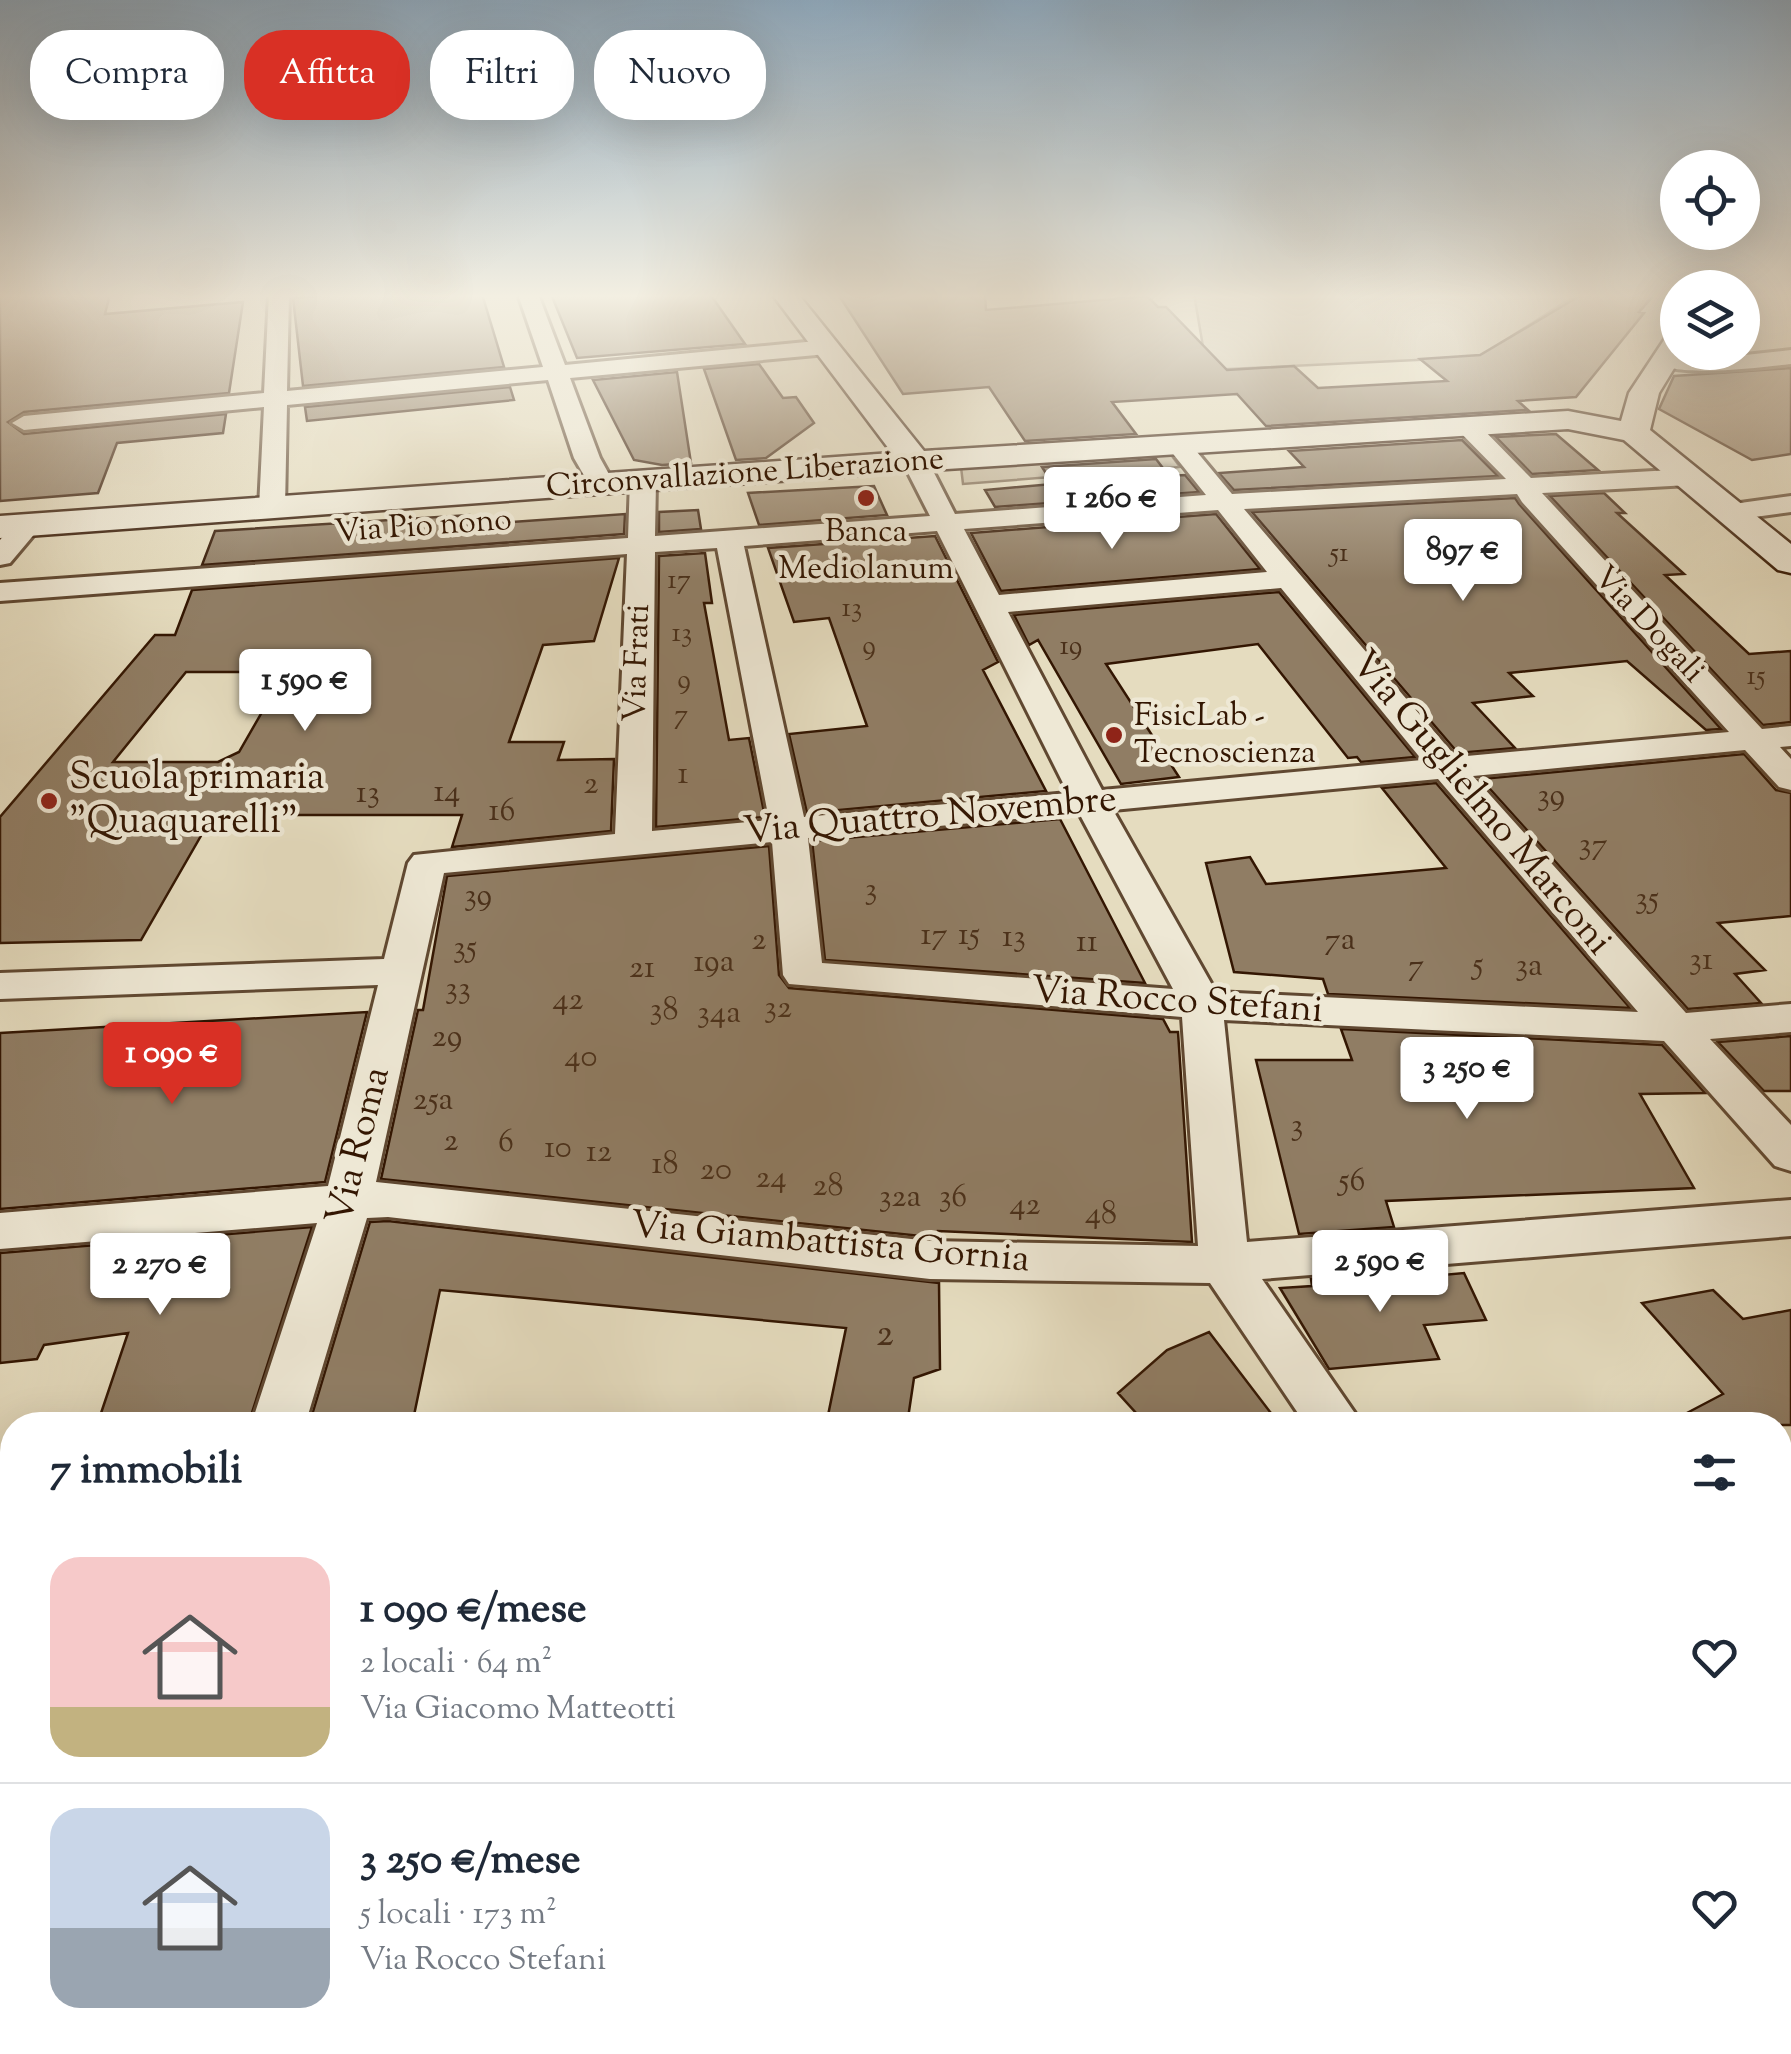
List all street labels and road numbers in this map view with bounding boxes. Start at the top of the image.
street label: Circonvallazione Liberazione [545,437,945,511]
street label: Via Pio nono [333,498,513,556]
street label: Via Dogali [1581,556,1715,694]
street label: Via Frati [613,603,663,723]
street label: Via Guglielmo Marconi [1336,640,1624,968]
street label: Via Quattro Novembre [741,774,1119,860]
street label: Via Rocco Stefani [1029,965,1325,1039]
street label: Via Roma [314,1061,406,1231]
street label: Via Giambattista Gornia [628,1200,1032,1288]

